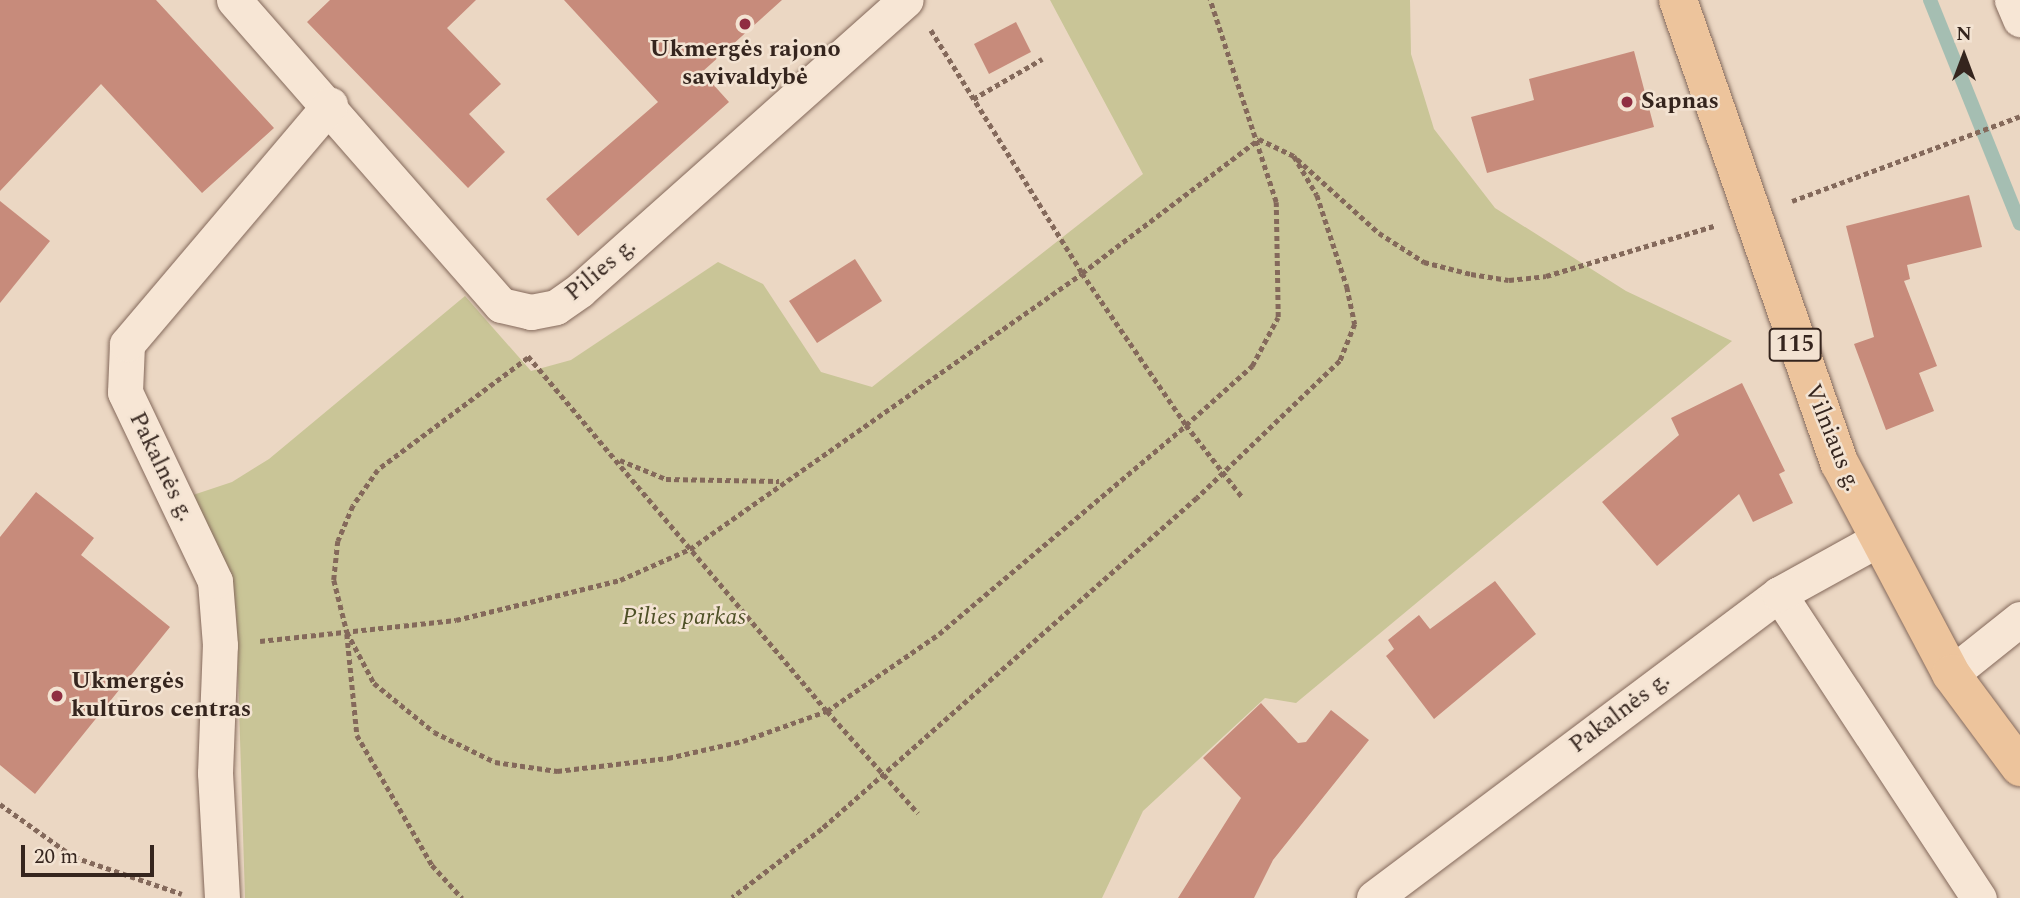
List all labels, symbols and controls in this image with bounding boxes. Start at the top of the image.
marker: Ukmergės rajono savivaldybė [737,16,753,32]
text: N [1956,20,1972,49]
north arrow [1929,21,1999,91]
place label: Ukmergės rajono savivaldybė [649,36,841,92]
place label: Sapnas [1641,88,1719,116]
marker: Sapnas [1619,94,1635,110]
street label: Pilies g. [560,232,642,308]
road number: 115 [1767,326,1823,364]
street label: Vilniaus g. [1797,380,1867,496]
street label: Pakalnės g. [122,408,200,526]
park label: Pilies parkas [622,604,746,632]
street label: Pakalnės g. [1564,666,1676,760]
place label: Ukmergės kultūros centras [71,668,251,724]
marker: Ukmergės kultūros centras [49,688,65,704]
scale bar [24,832,158,876]
text: 20 m [34,841,78,873]

